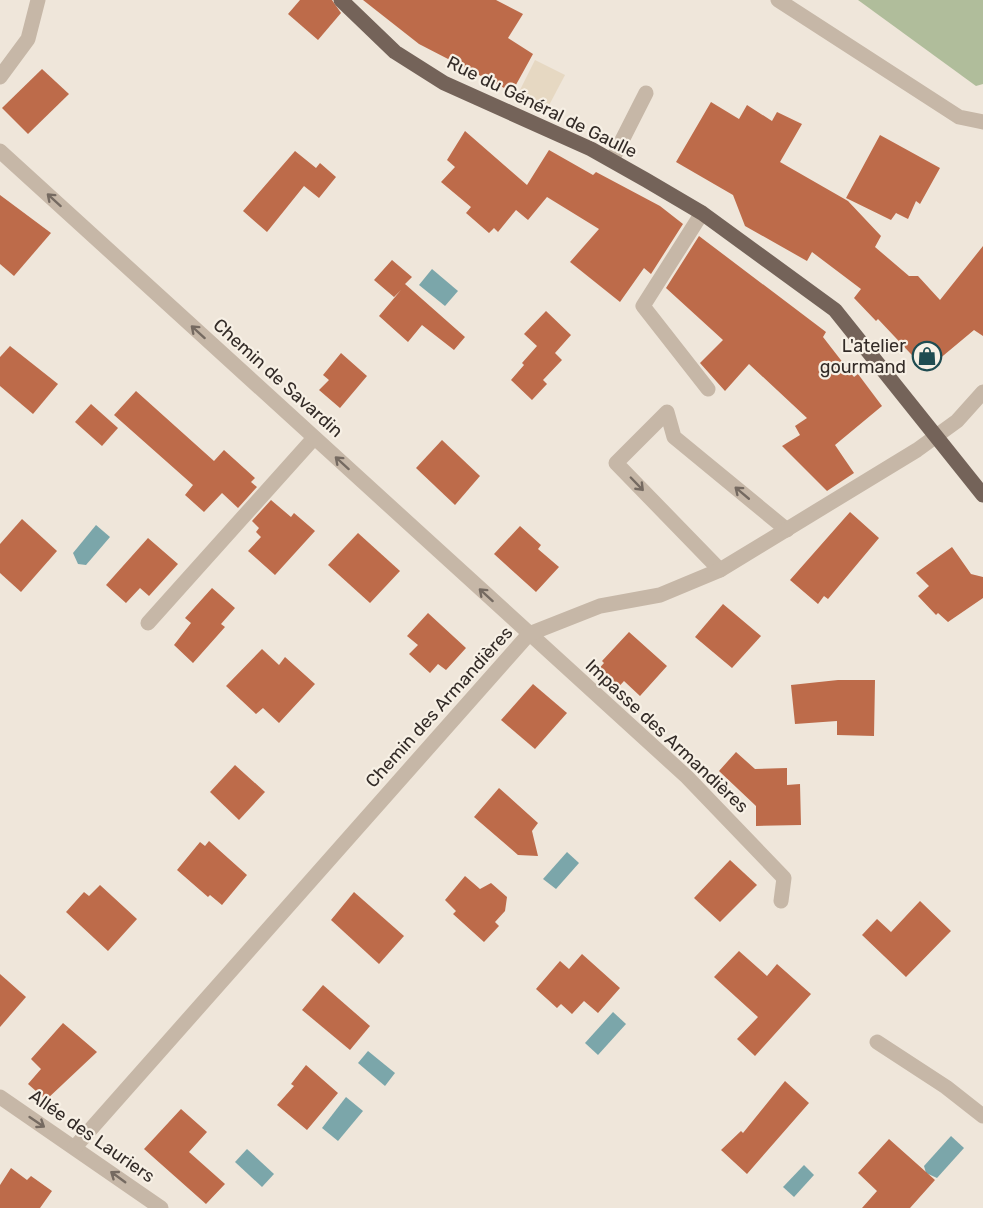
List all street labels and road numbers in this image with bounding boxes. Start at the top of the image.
street label: Rue du Général de Gaulle [443,51,641,163]
street label: Chemin de Savardin [209,314,347,442]
street label: Chemin des Armandières [361,622,517,792]
street label: Impasse des Armandières [581,655,753,817]
street label: Allée des Lauriers [25,1085,159,1187]

